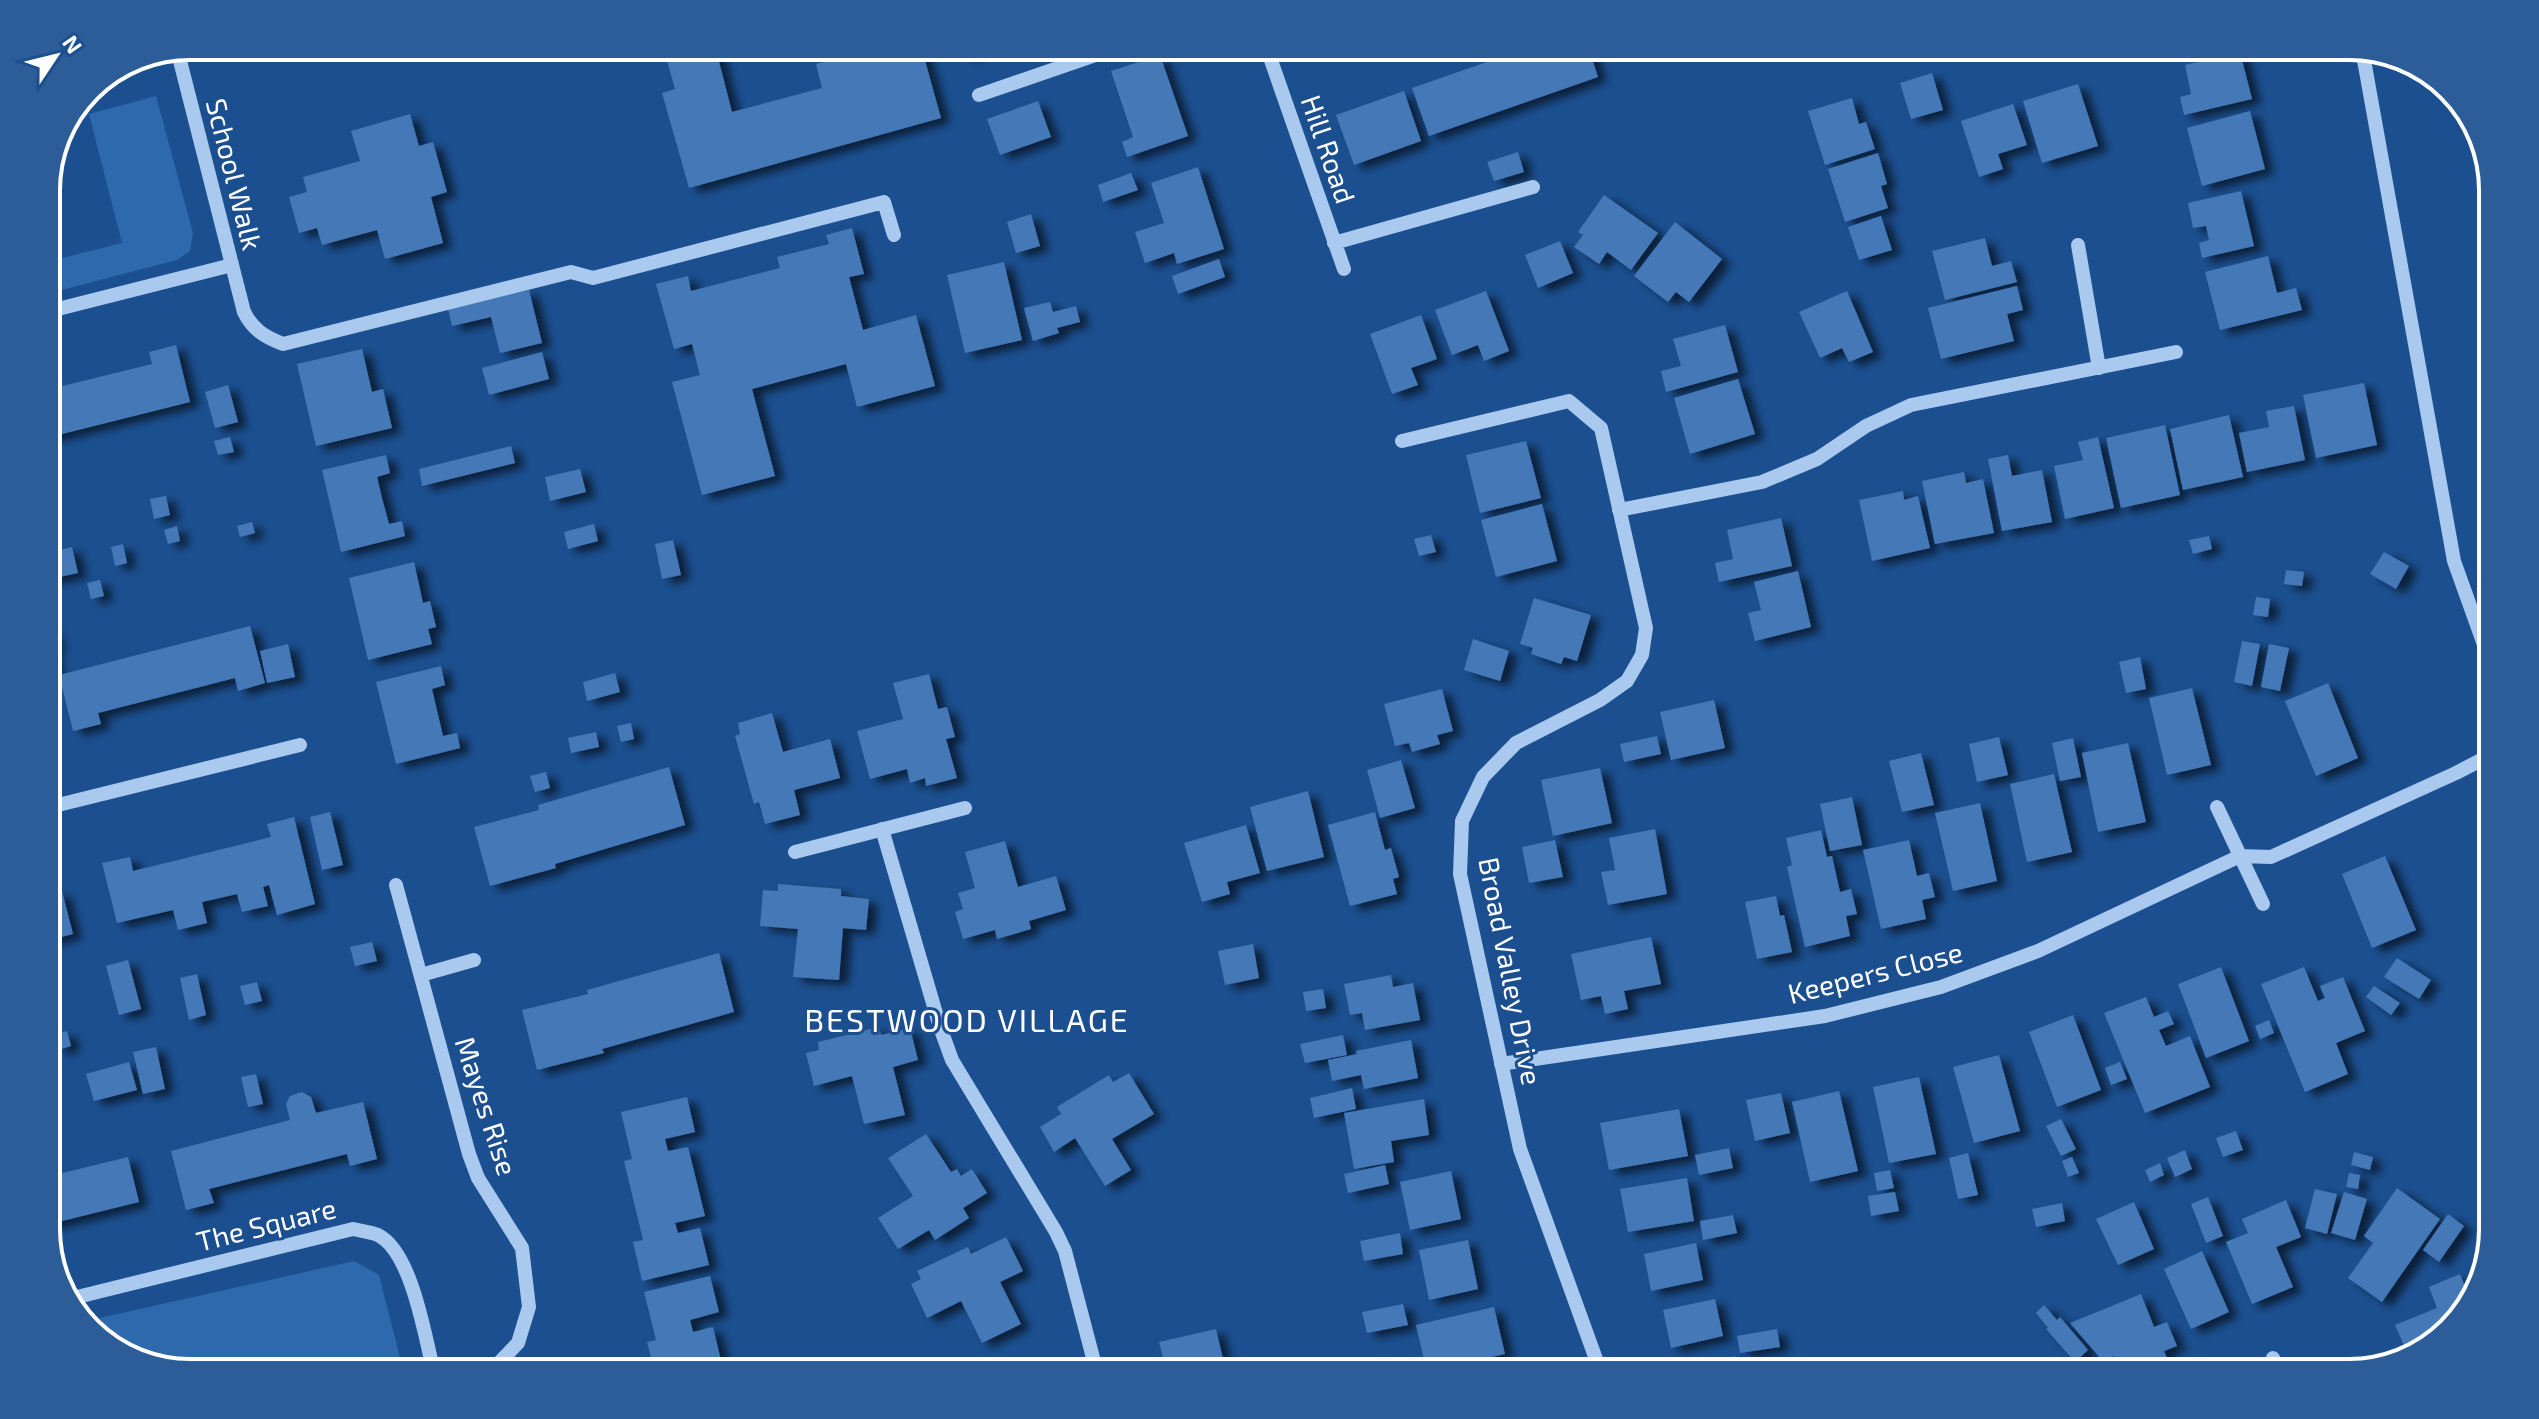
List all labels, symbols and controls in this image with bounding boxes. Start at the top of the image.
north arrow [16,16,96,96]
text: N [58,30,88,58]
street label: Hill Road [1295,90,1363,208]
street label: School Walk [200,95,270,253]
street label: Broad Valley Drive [1472,854,1550,1088]
street label: Keepers Close [1784,934,1966,1010]
district label: BESTWOOD VILLAGE [804,1000,1130,1038]
street label: Mayes Rise [449,1032,525,1180]
street label: The Square [193,1190,339,1258]

